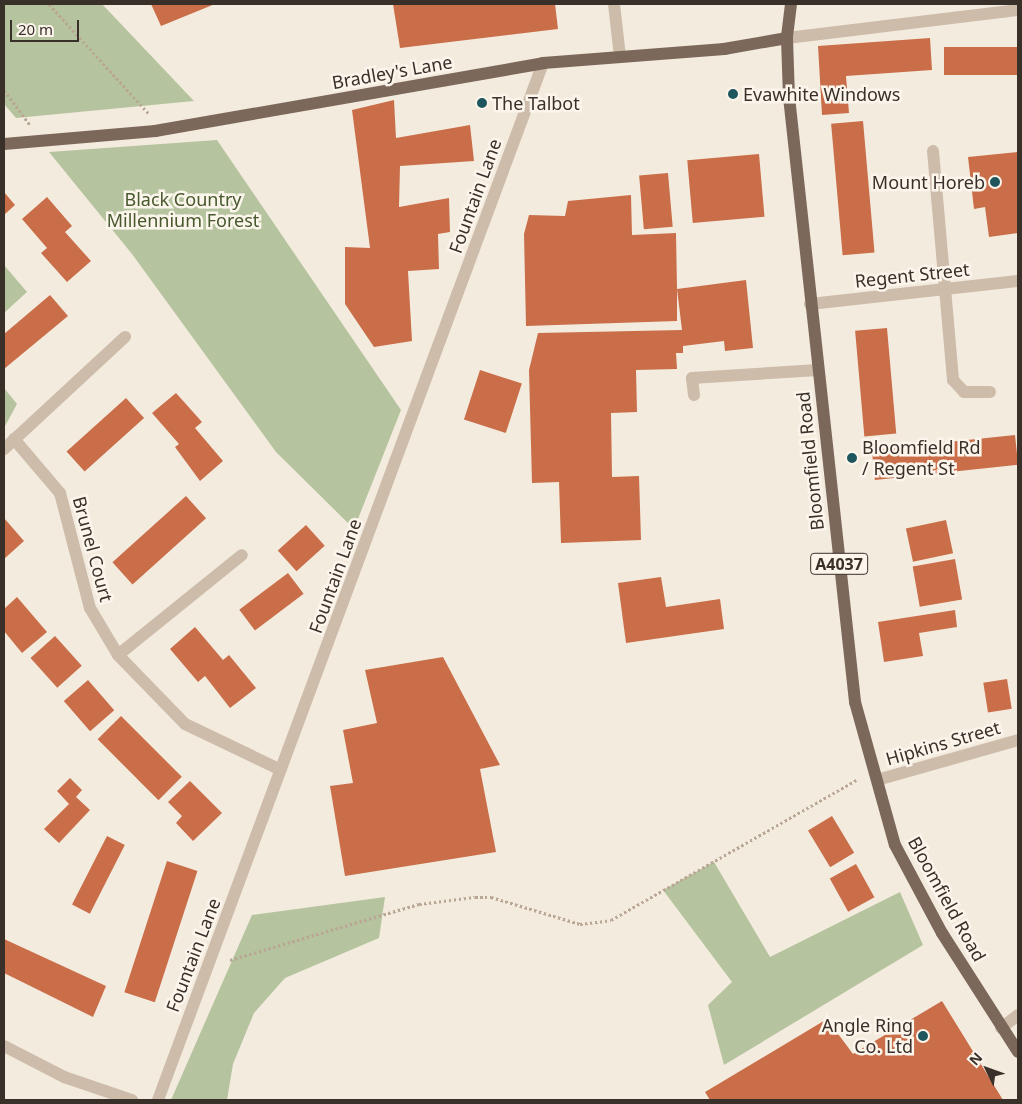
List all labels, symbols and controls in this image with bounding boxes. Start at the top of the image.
scale bar [12,10,81,42]
text: 20 m [18,19,53,39]
street label: Bradley's Lane [330,51,454,93]
place label: Evawhite Windows [743,83,900,105]
marker: Evawhite Windows [727,88,739,100]
place label: The Talbot [492,92,580,114]
marker: The Talbot [476,97,488,109]
street label: Fountain Lane [444,136,506,256]
place label: Mount Horeb [872,171,985,193]
marker: Mount Horeb [989,176,1001,188]
park label: Black Country Millennium Forest [107,189,259,232]
street label: Regent Street [854,258,970,292]
street label: Bloomfield Road [792,390,828,532]
place label: Bloomfield Rd / Regent St [862,437,981,479]
marker: Bloomfield Rd / Regent St [846,452,858,464]
street label: Brunel Court [69,494,117,604]
street label: Fountain Lane [304,516,366,636]
road number: A4037 [809,550,869,578]
street label: Hipkins Street [883,716,1003,770]
street label: Bloomfield Road [904,833,990,965]
street label: Fountain Lane [161,895,225,1015]
place label: Angle Ring Co. Ltd [822,1015,913,1058]
marker: Angle Ring Co. Ltd [917,1030,929,1042]
north arrow [962,1044,1012,1094]
text: N [965,1048,986,1069]

